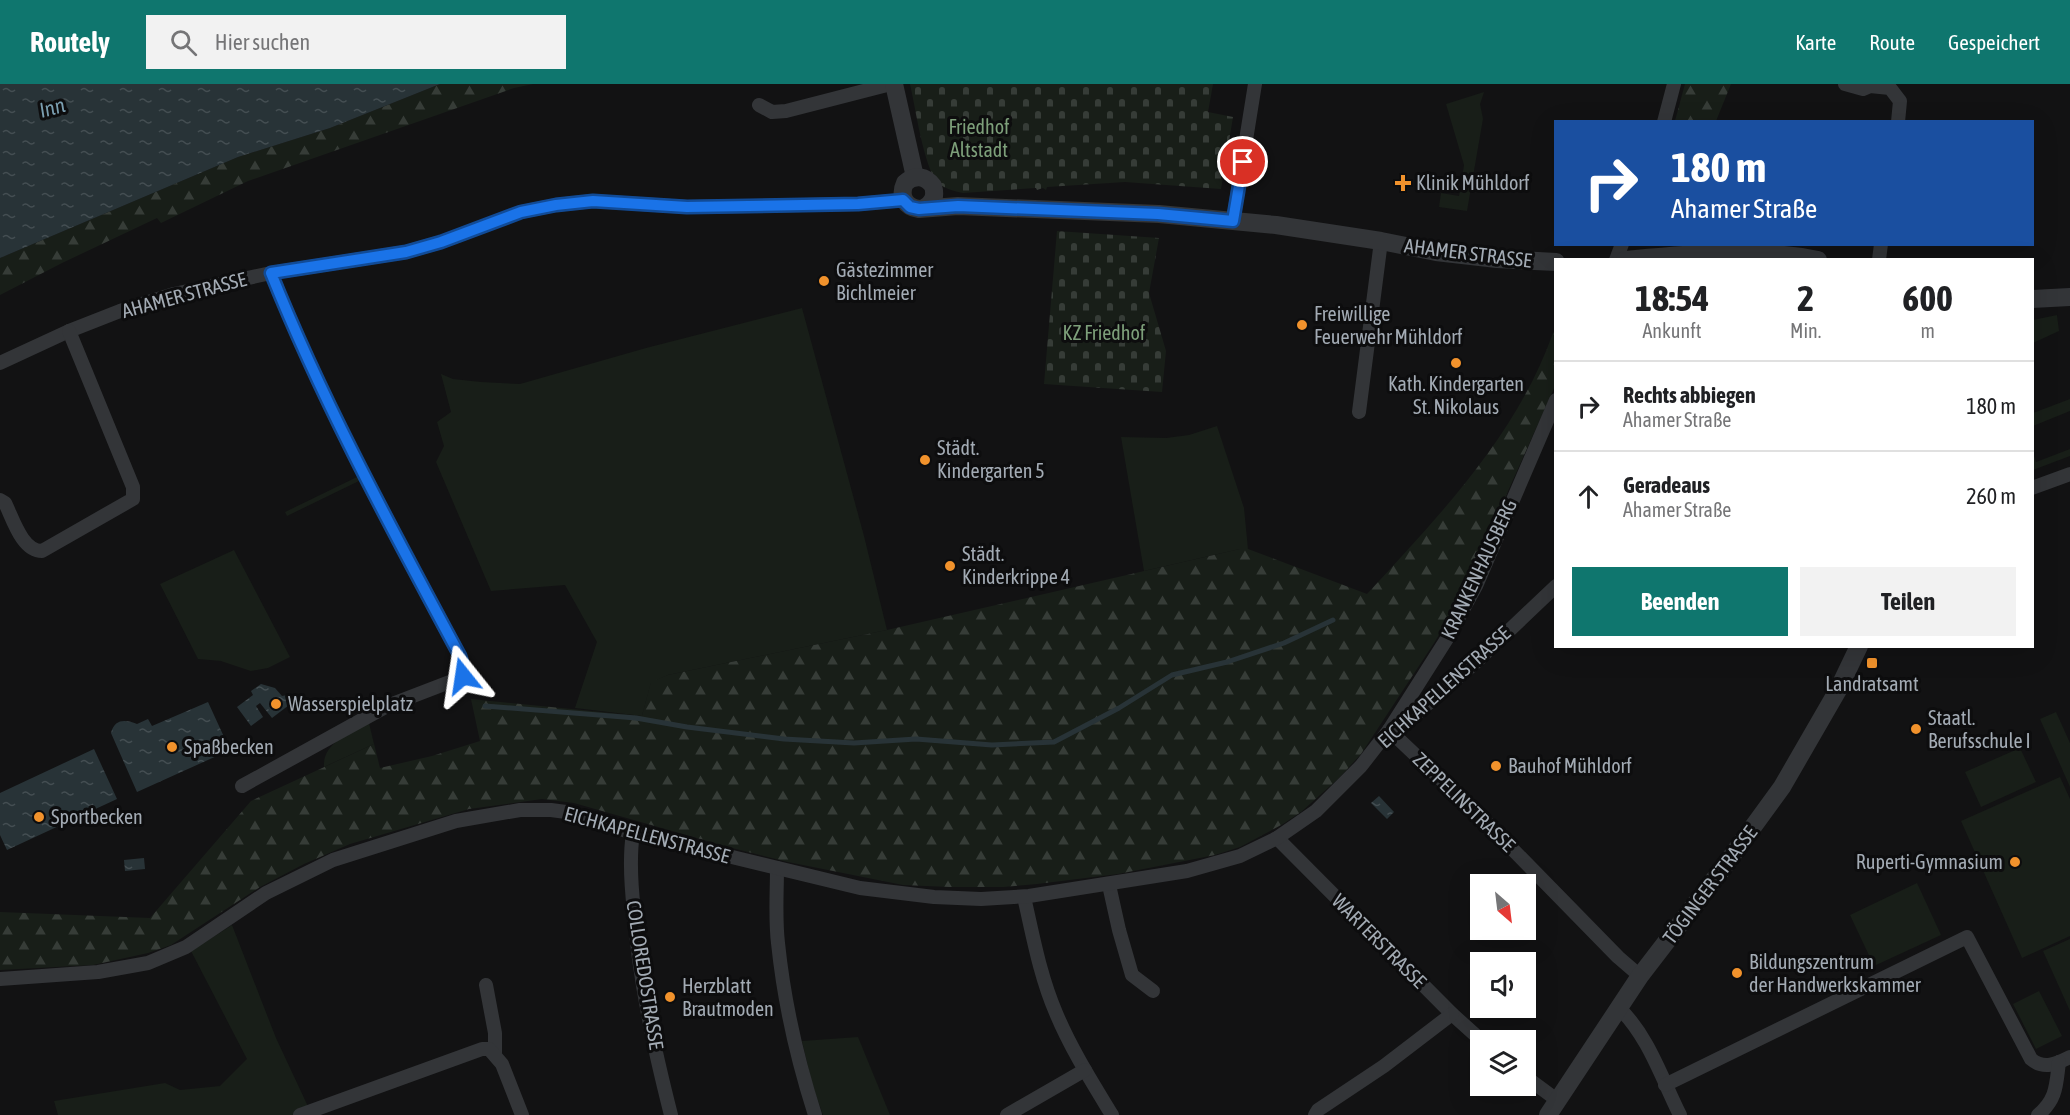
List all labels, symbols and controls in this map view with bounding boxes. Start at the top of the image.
search box [146,15,566,69]
text: Routely [30,26,110,58]
icon: search [167,26,200,59]
text: Hier suchen [215,29,310,55]
text: Karte [1795,30,1836,54]
text: Route [1869,30,1915,54]
text: Gespeichert [1948,30,2040,54]
water label: Inn [36,92,67,122]
park label: Friedhof Altstadt [948,115,1010,161]
pin [1217,136,1268,187]
text: 180 m [1671,143,1766,191]
icon: right [1572,144,1650,222]
icon: arrive [1226,145,1259,178]
place label: Klinik Mühldorf [1416,171,1530,194]
marker: Klinik Mühldorf [1394,174,1412,192]
text: Ahamer Straße [1671,193,1817,224]
street label: AHAMER STRASSE [1403,233,1534,272]
place label: Gästezimmer Bichlmeier [836,258,934,304]
street label: AHAMER STRASSE [119,267,249,322]
marker: Gästezimmer Bichlmeier [817,274,831,288]
text: 18:54 [1635,277,1709,319]
text: 2 [1797,277,1814,319]
text: 600 [1902,277,1953,319]
place label: Freiwillige Feuerwehr Mühldorf [1314,302,1463,348]
marker: Freiwillige Feuerwehr Mühldorf [1295,318,1309,332]
text: Ankunft [1643,319,1701,342]
text: Min. [1790,319,1821,342]
text: m [1920,319,1935,342]
park label: KZ Friedhof [1063,321,1146,344]
marker: Kath. Kindergarten St. Nikolaus [1449,356,1463,370]
place label: Kath. Kindergarten St. Nikolaus [1388,372,1524,418]
text: Rechts abbiegen [1623,382,1756,408]
icon: right [1572,390,1605,423]
text: 180 m [1966,393,2016,419]
text: Ahamer Straße [1623,408,1731,431]
place label: Städt. Kindergarten 5 [937,436,1045,482]
marker: Städt. Kindergarten 5 [918,453,932,467]
text: Geradeaus [1623,472,1710,498]
icon: ahead [1572,480,1605,513]
text: 260 m [1966,483,2016,509]
street label: KRANKENHAUSBERG [1436,495,1521,642]
text: Ahamer Straße [1623,498,1731,521]
place label: Städt. Kinderkrippe 4 [962,542,1070,588]
marker: Städt. Kinderkrippe 4 [943,559,957,573]
button: Beenden [1572,567,1788,636]
button: Teilen [1800,567,2016,636]
street label: EICHKAPELLENSTRASSE [1373,621,1515,752]
position arrow [431,644,495,708]
marker: Landratsamt [1865,656,1879,670]
place label: Landratsamt [1825,672,1919,695]
place label: Wasserspielplatz [288,692,413,715]
marker: Wasserspielplatz [269,697,283,711]
place label: Staatl. Berufsschule I [1928,706,2031,752]
marker: Staatl. Berufsschule I [1909,722,1923,736]
place label: Spaßbecken [184,735,274,758]
marker: Spaßbecken [165,740,179,754]
street label: ZEPPELINSTRASSE [1409,747,1520,856]
place label: Bauhof Mühldorf [1508,754,1632,777]
marker: Bauhof Mühldorf [1489,759,1503,773]
street label: EICHKAPELLENSTRASSE [562,801,733,868]
place label: Sportbecken [51,805,143,828]
marker: Sportbecken [32,810,46,824]
street label: TÖGINGER STRASSE [1658,821,1762,948]
place label: Ruperti-Gymnasium [1856,850,2003,873]
marker: Ruperti-Gymnasium [2008,855,2022,869]
north arrow [1470,874,1536,940]
map controls [1470,874,1536,1096]
street label: WARTERSTRASSE [1328,889,1431,993]
street label: COLLOREDOSTRASSE [622,899,669,1052]
place label: Bildungszentrum der Handwerkskammer [1749,950,1922,996]
button: sound [1470,952,1536,1018]
marker: Bildungszentrum der Handwerkskammer [1730,966,1744,980]
place label: Herzblatt Brautmoden [682,974,774,1020]
marker: Herzblatt Brautmoden [663,990,677,1004]
button: layers [1470,1030,1536,1096]

